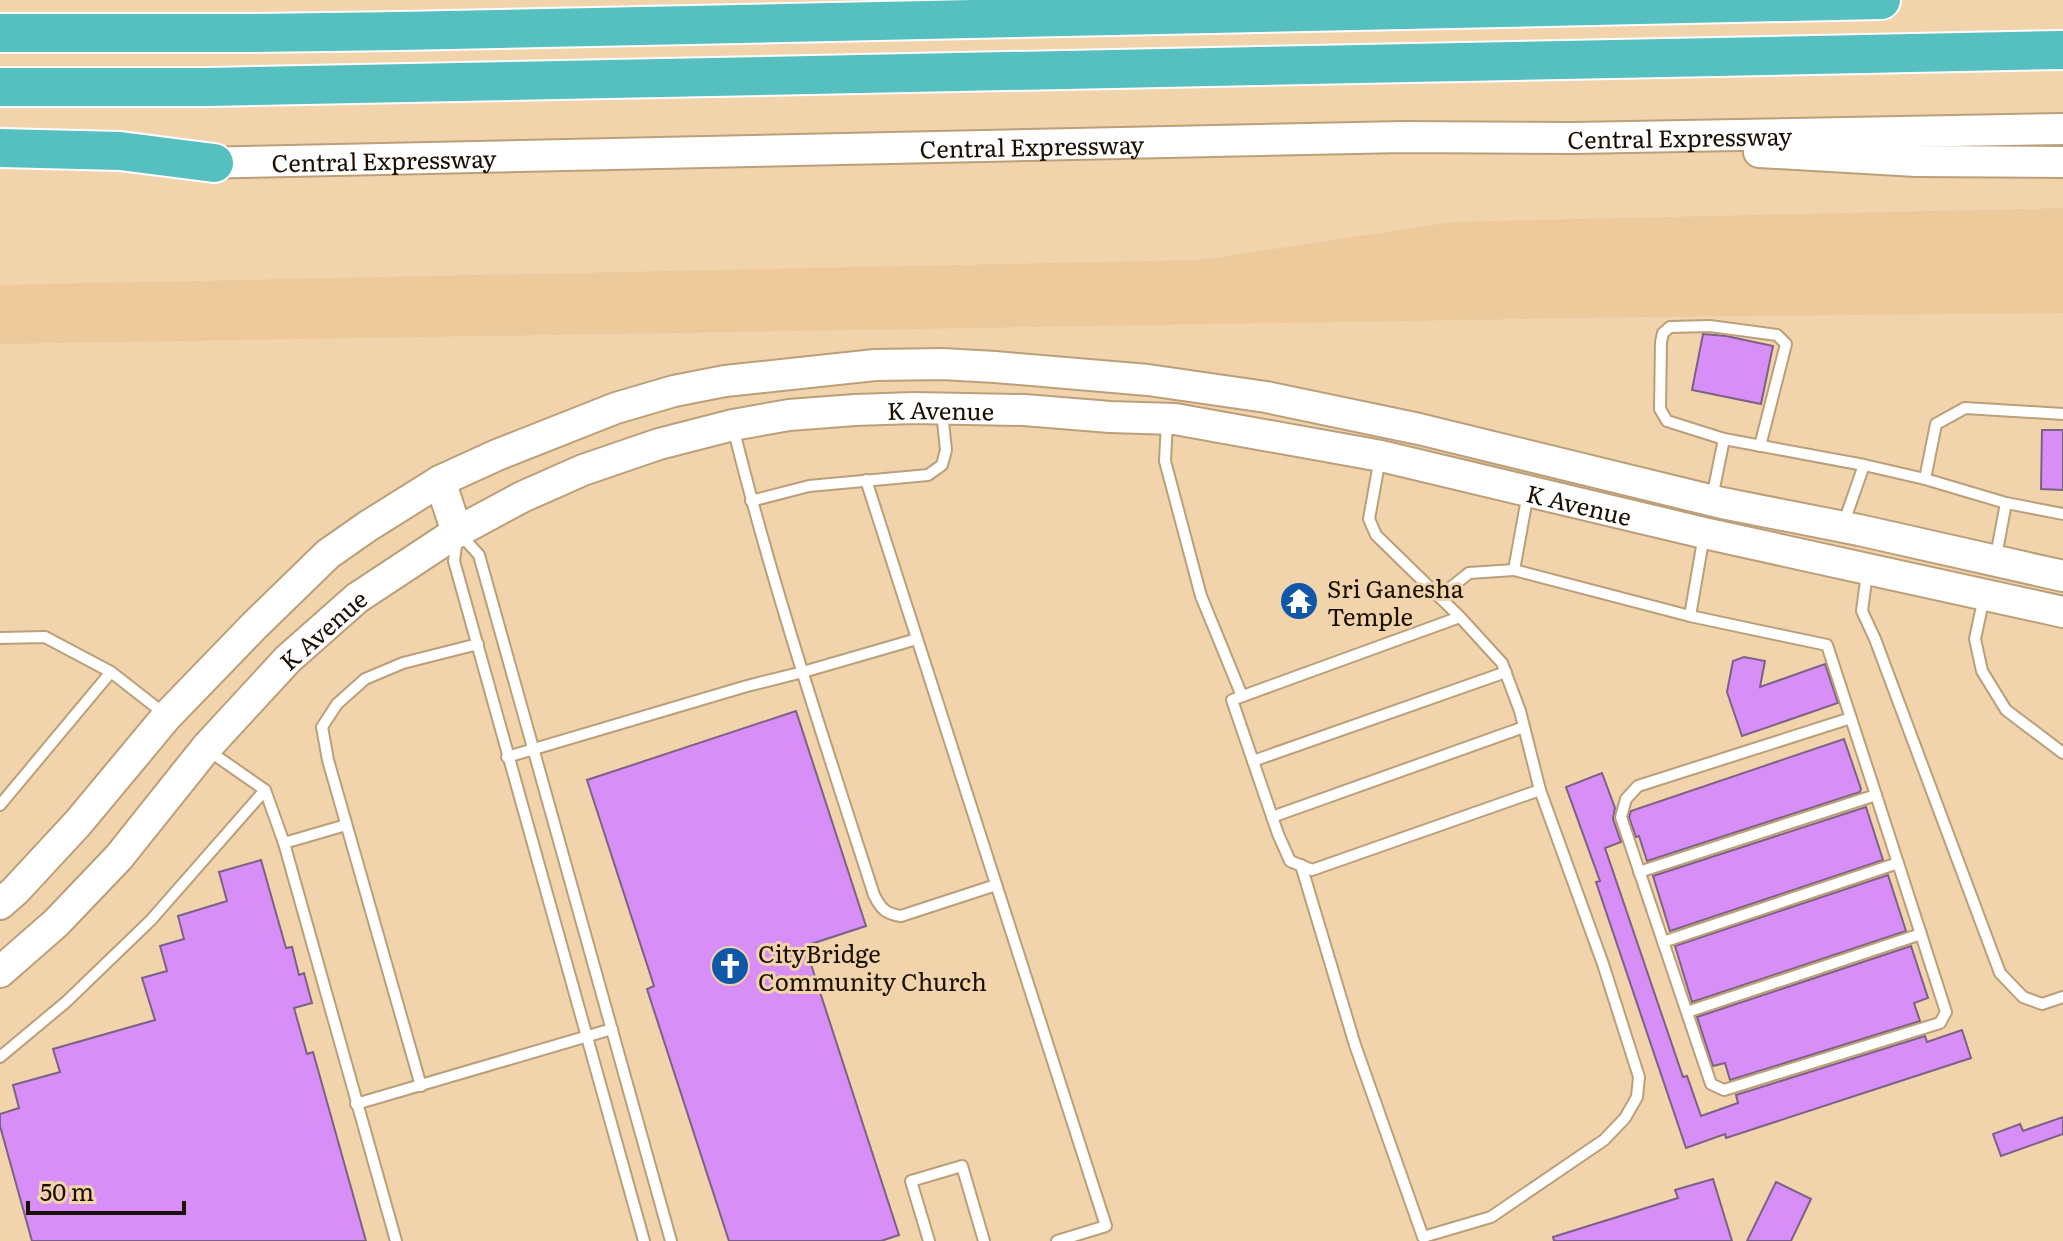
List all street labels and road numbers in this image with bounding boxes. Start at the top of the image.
street label: Central Expressway [1567,116,1793,156]
street label: Central Expressway [919,125,1145,165]
street label: Central Expressway [271,139,497,179]
street label: K Avenue [886,390,995,427]
street label: K Avenue [1523,474,1636,533]
street label: K Avenue [271,579,373,677]

